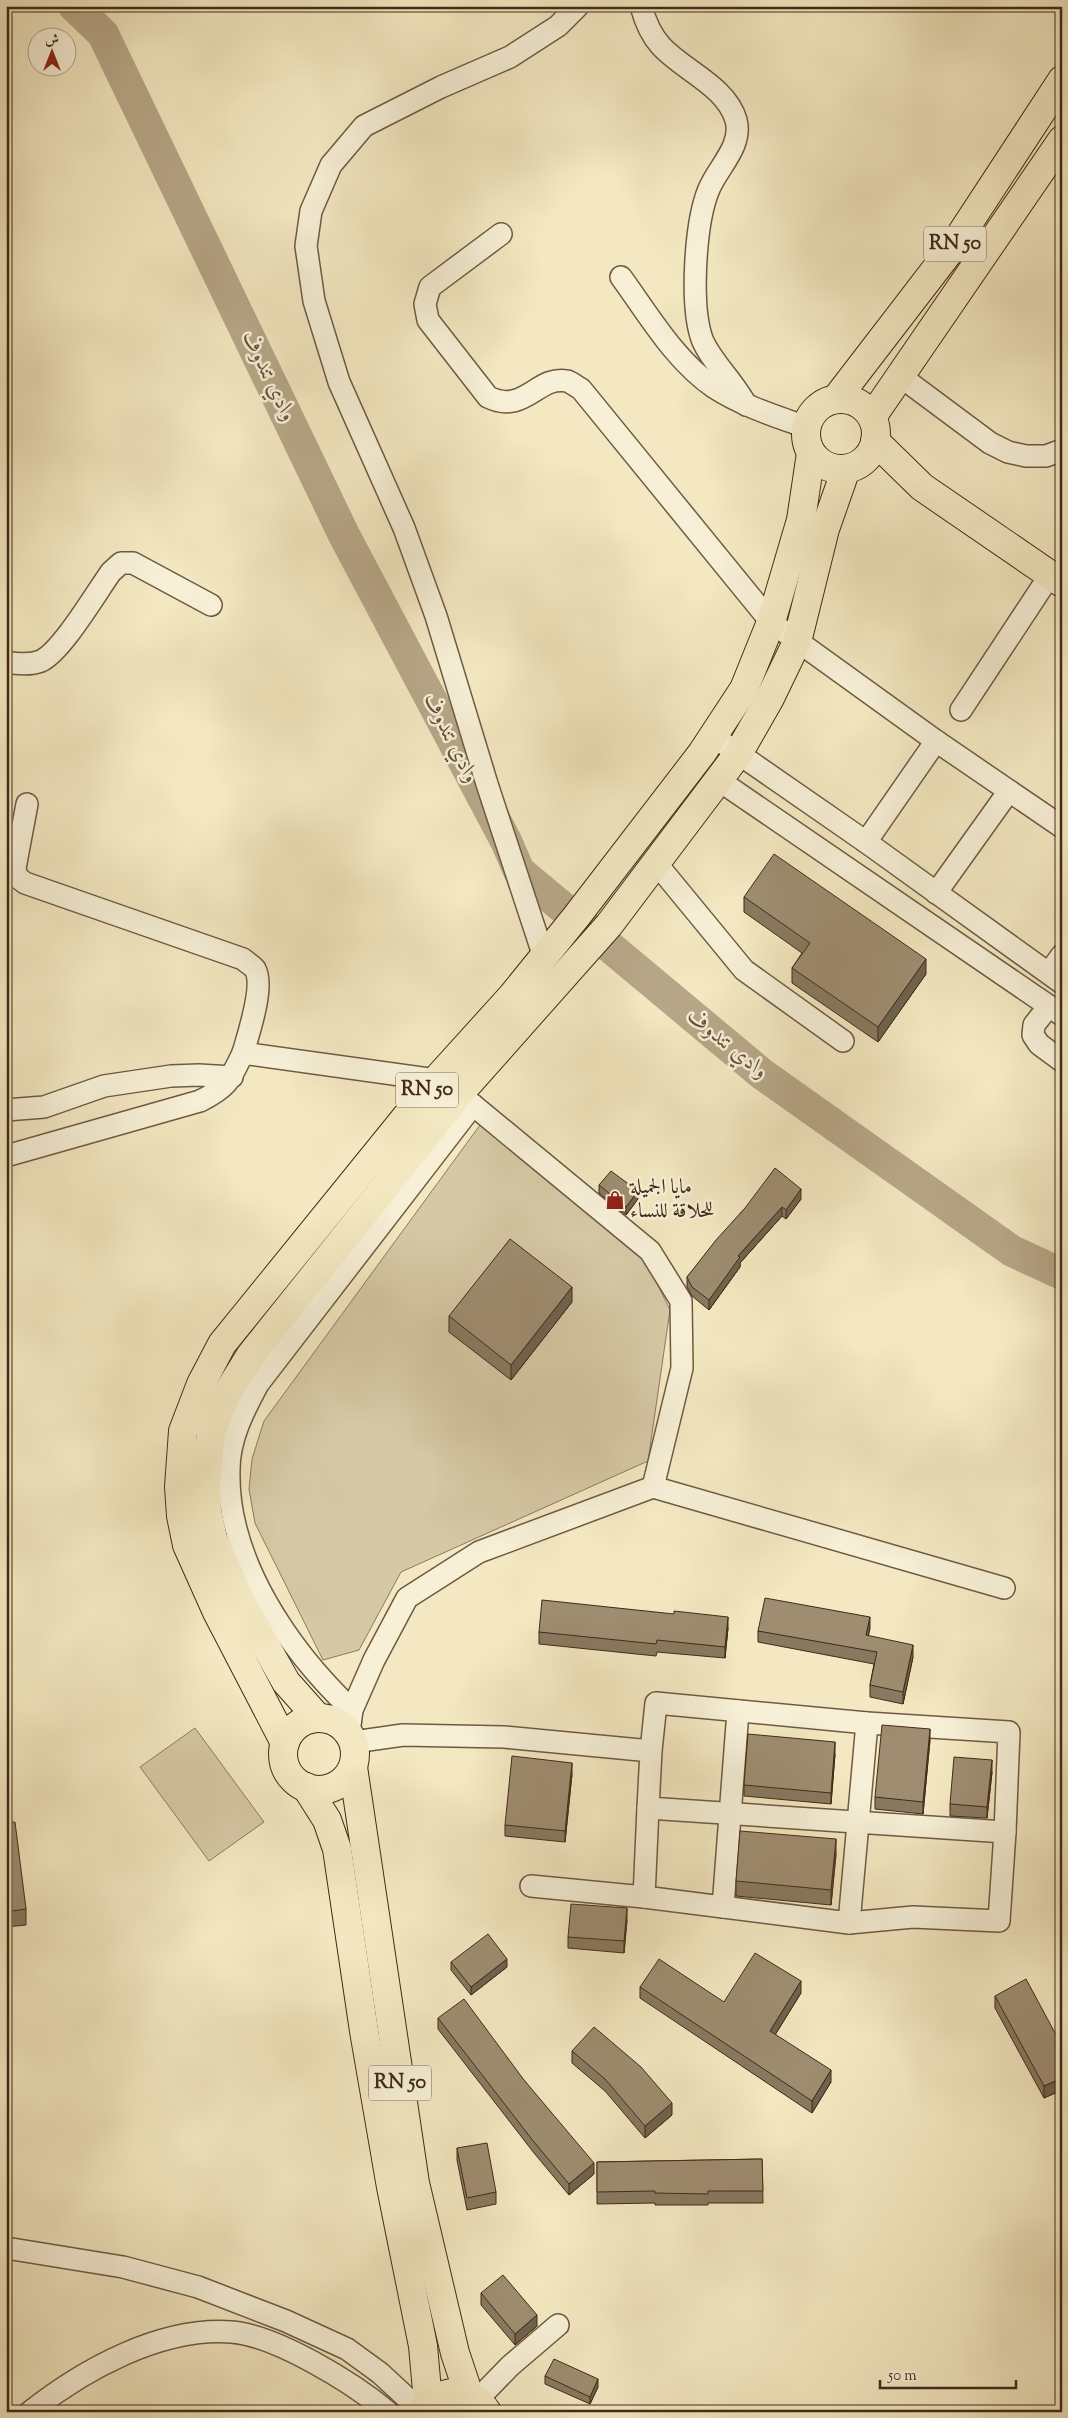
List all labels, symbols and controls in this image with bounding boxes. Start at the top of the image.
north arrow [28,28,78,78]
text: ش [45,31,59,51]
road number: RN 50 [924,226,986,262]
water label: وادي تندوف [232,327,304,427]
water label: وادي تندوف [414,689,486,789]
water label: وادي تندوف [679,1002,775,1088]
road number: RN 50 [396,1072,458,1108]
place label: مايا الجميلة للحلاقة للنساء [629,1173,714,1227]
shop icon: مايا الجميلة للحلاقة للنساء [604,1189,626,1211]
road number: RN 50 [369,2066,431,2100]
scale bar [880,2358,1017,2390]
text: 50 m [887,2366,917,2387]

